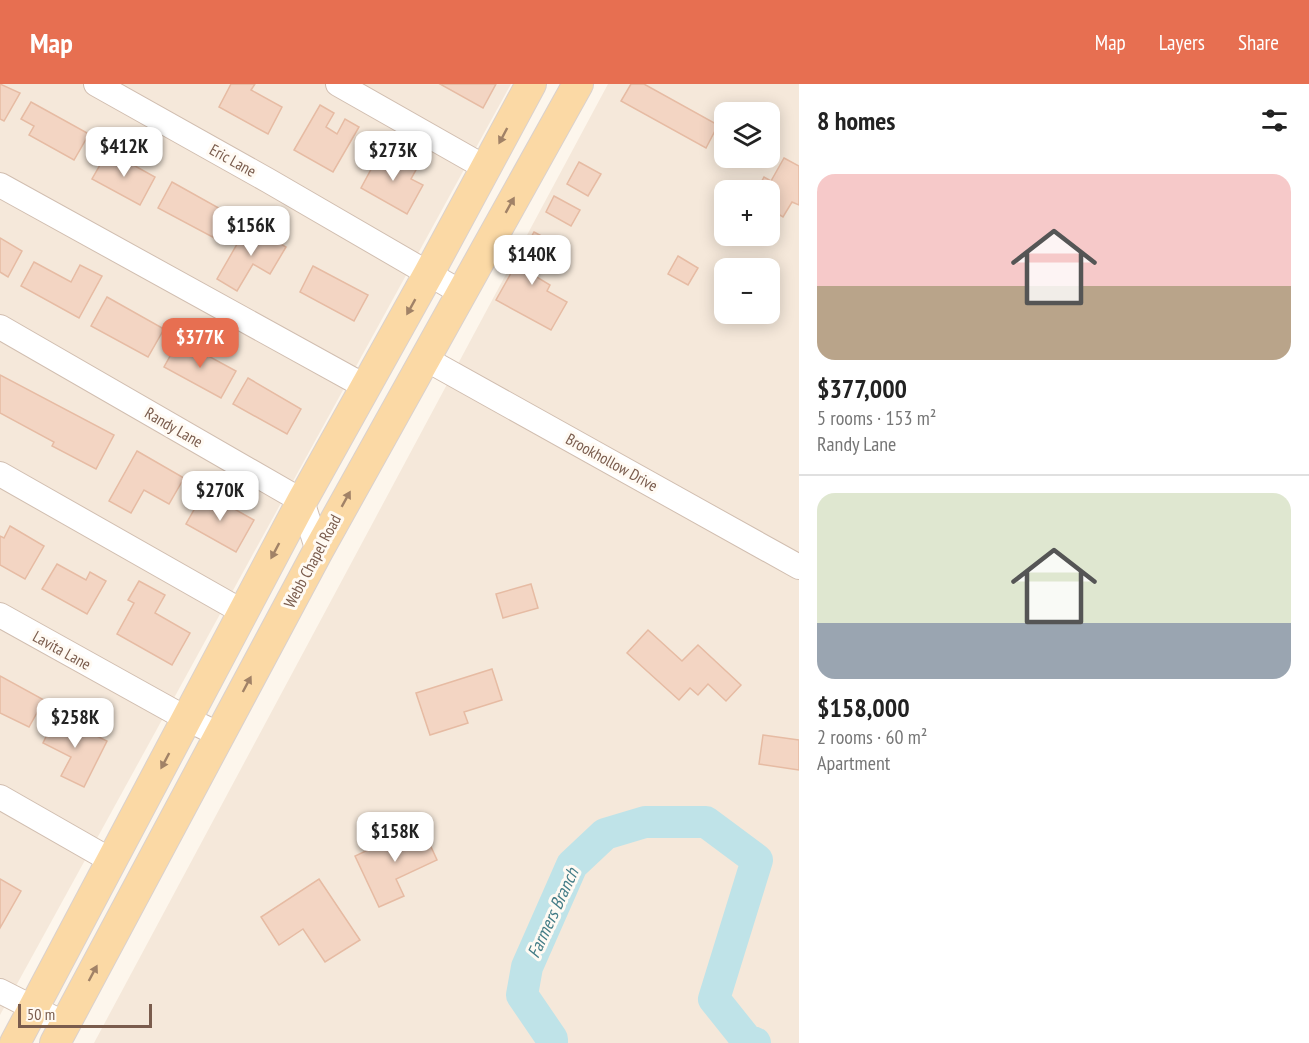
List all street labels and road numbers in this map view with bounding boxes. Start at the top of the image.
street label: Eric Lane [206,139,260,181]
street label: Randy Lane [142,402,206,452]
street label: Brookhollow Drive [563,429,661,495]
street label: Webb Chapel Road [279,511,345,611]
street label: Lavita Lane [30,626,94,674]

